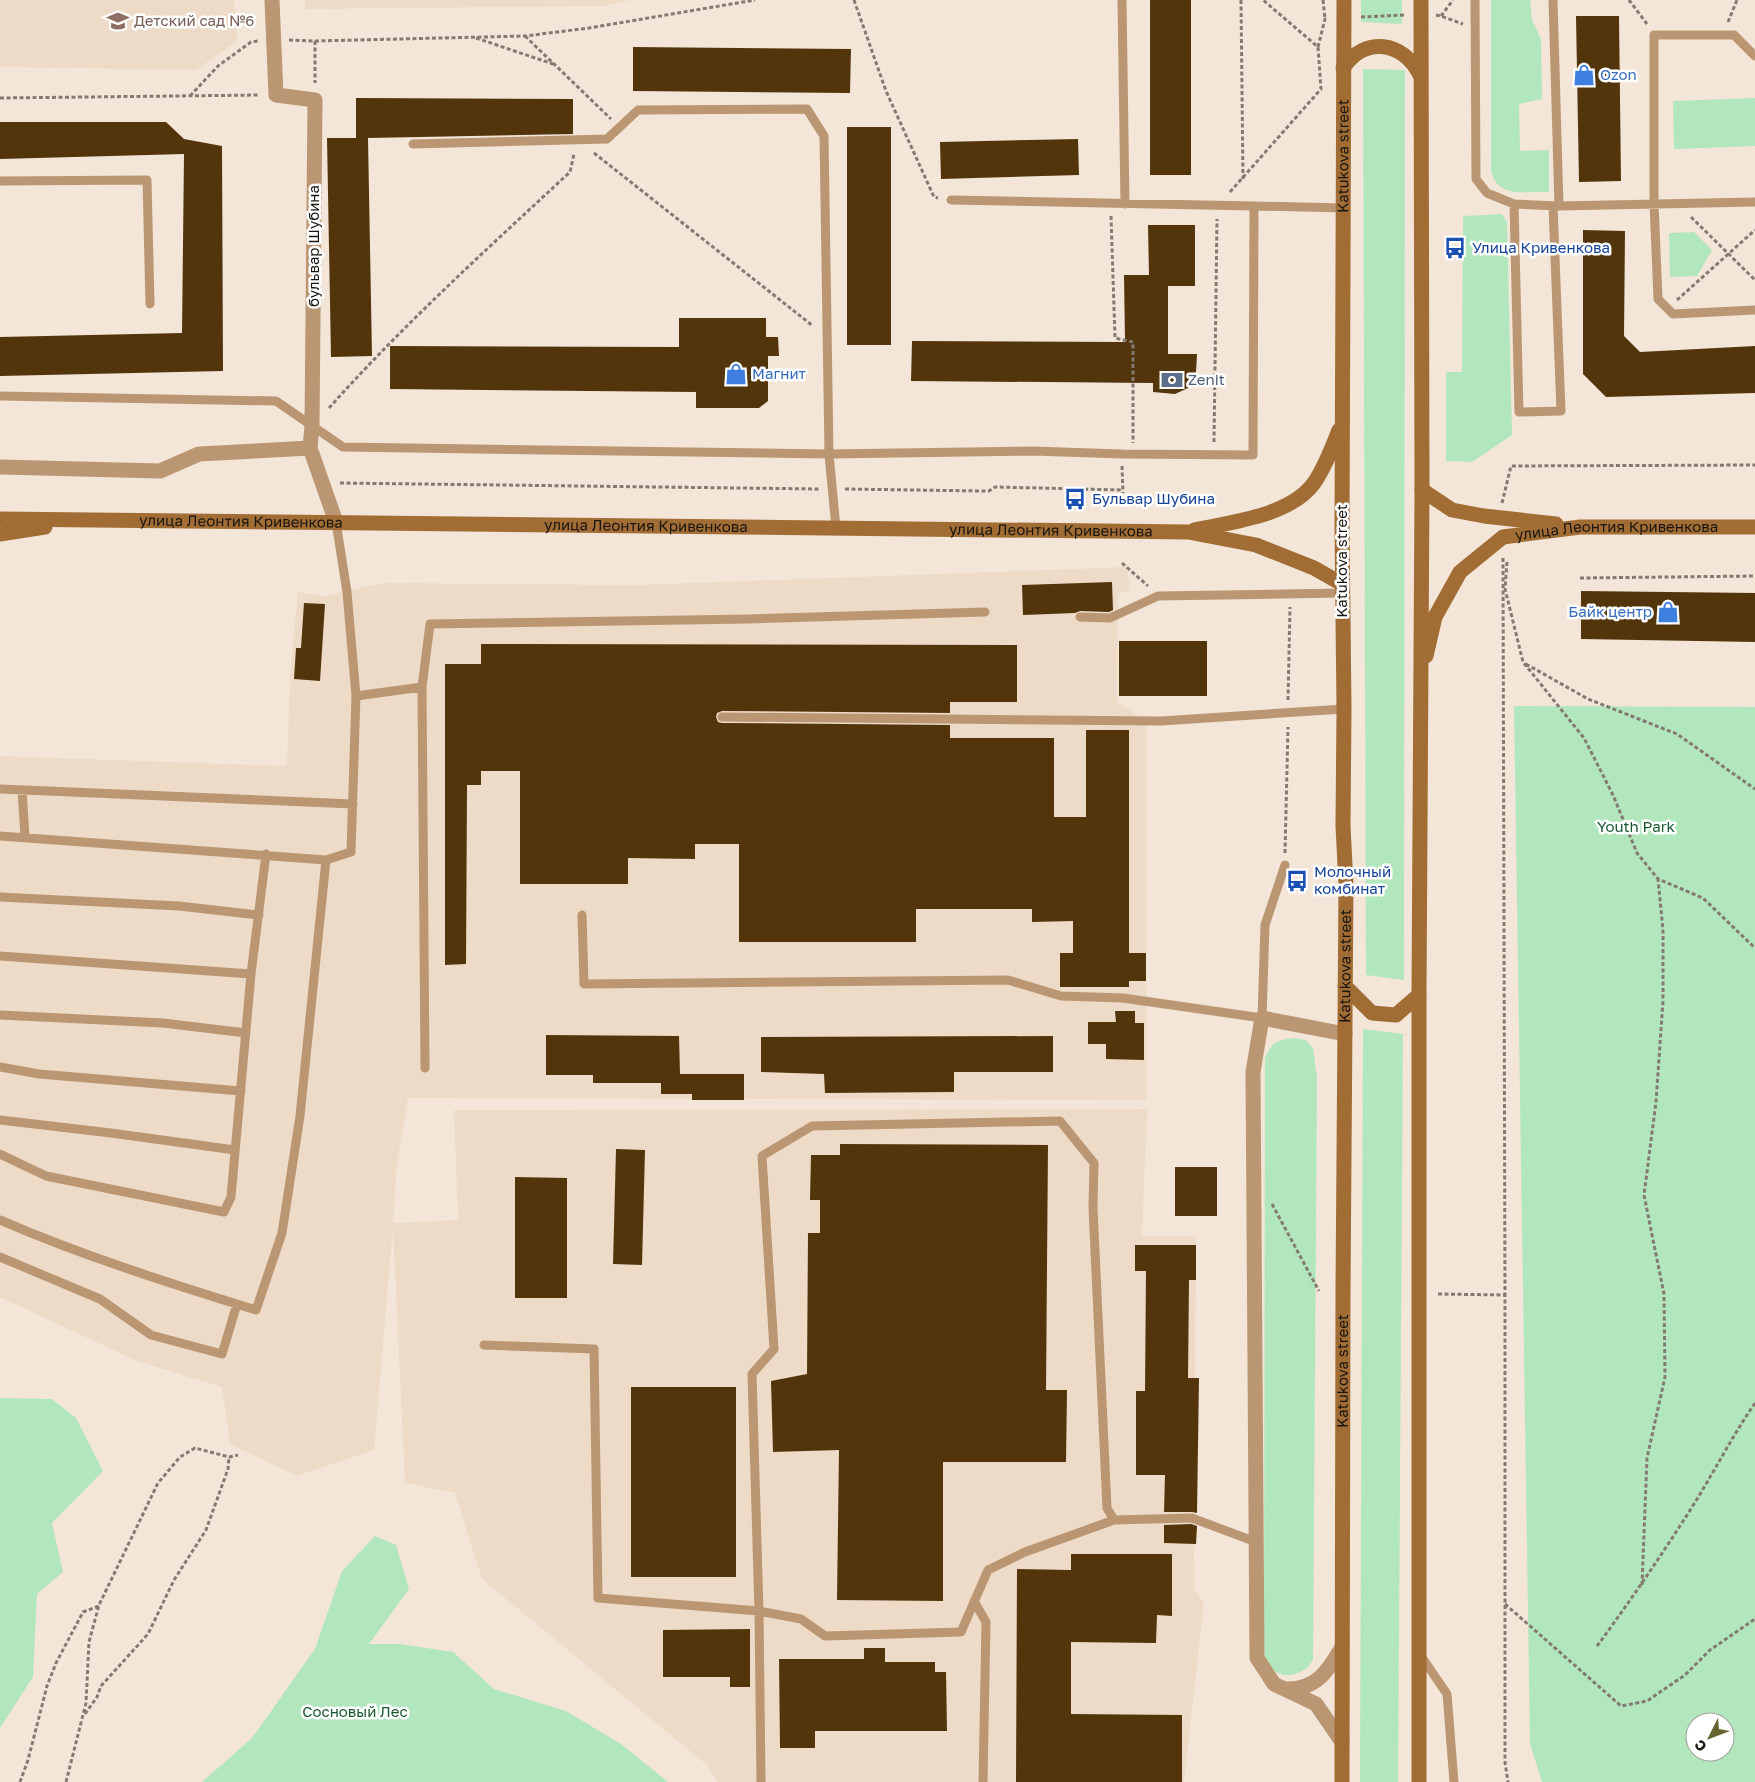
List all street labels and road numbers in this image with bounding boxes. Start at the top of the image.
street label: Katukova street [1333,99,1352,213]
street label: бульвар Шубина [304,185,322,307]
street label: Katukova street [1332,504,1350,618]
street label: улица Леонтия Кривенкова [139,511,343,531]
street label: улица Леонтия Кривенкова [544,515,748,535]
street label: улица Леонтия Кривенкова [1514,517,1718,543]
street label: улица Леонтия Кривенкова [949,519,1153,540]
street label: Katukova street [1335,909,1354,1023]
street label: Katukova street [1333,1314,1351,1428]

